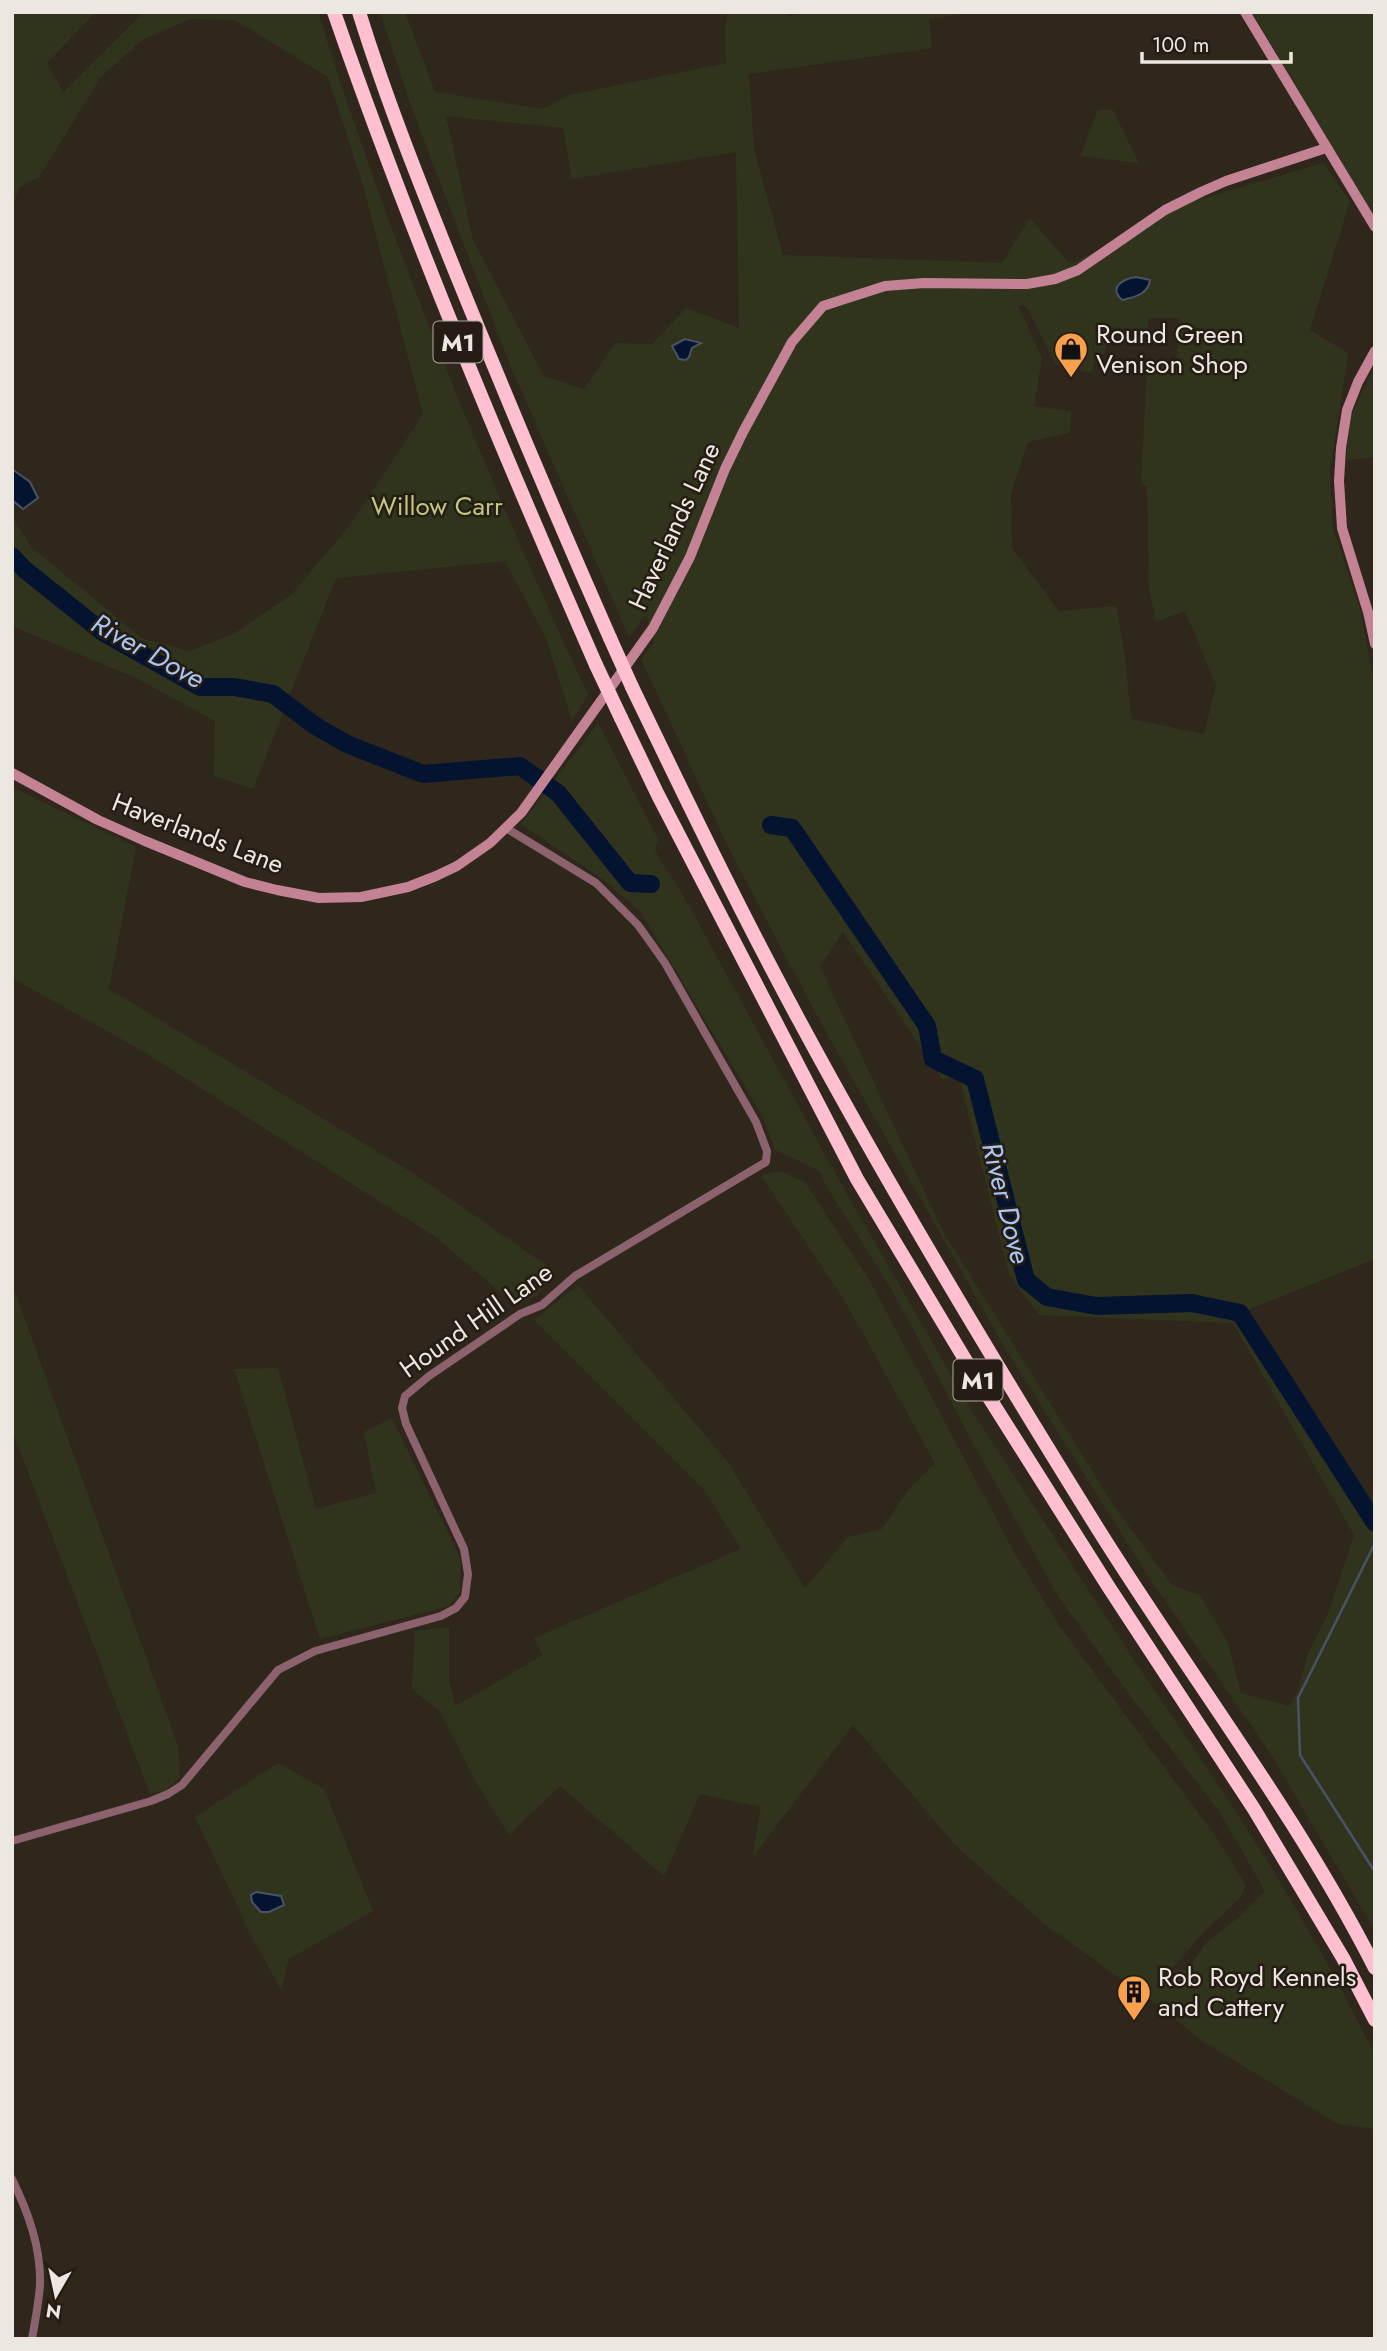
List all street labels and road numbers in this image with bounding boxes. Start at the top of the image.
road number: M1 [434,321,482,362]
street label: Haverlands Lane [619,436,729,616]
street label: Haverlands Lane [107,783,289,883]
street label: Hound Hill Lane [392,1253,560,1387]
road number: M1 [954,1360,1002,1400]

